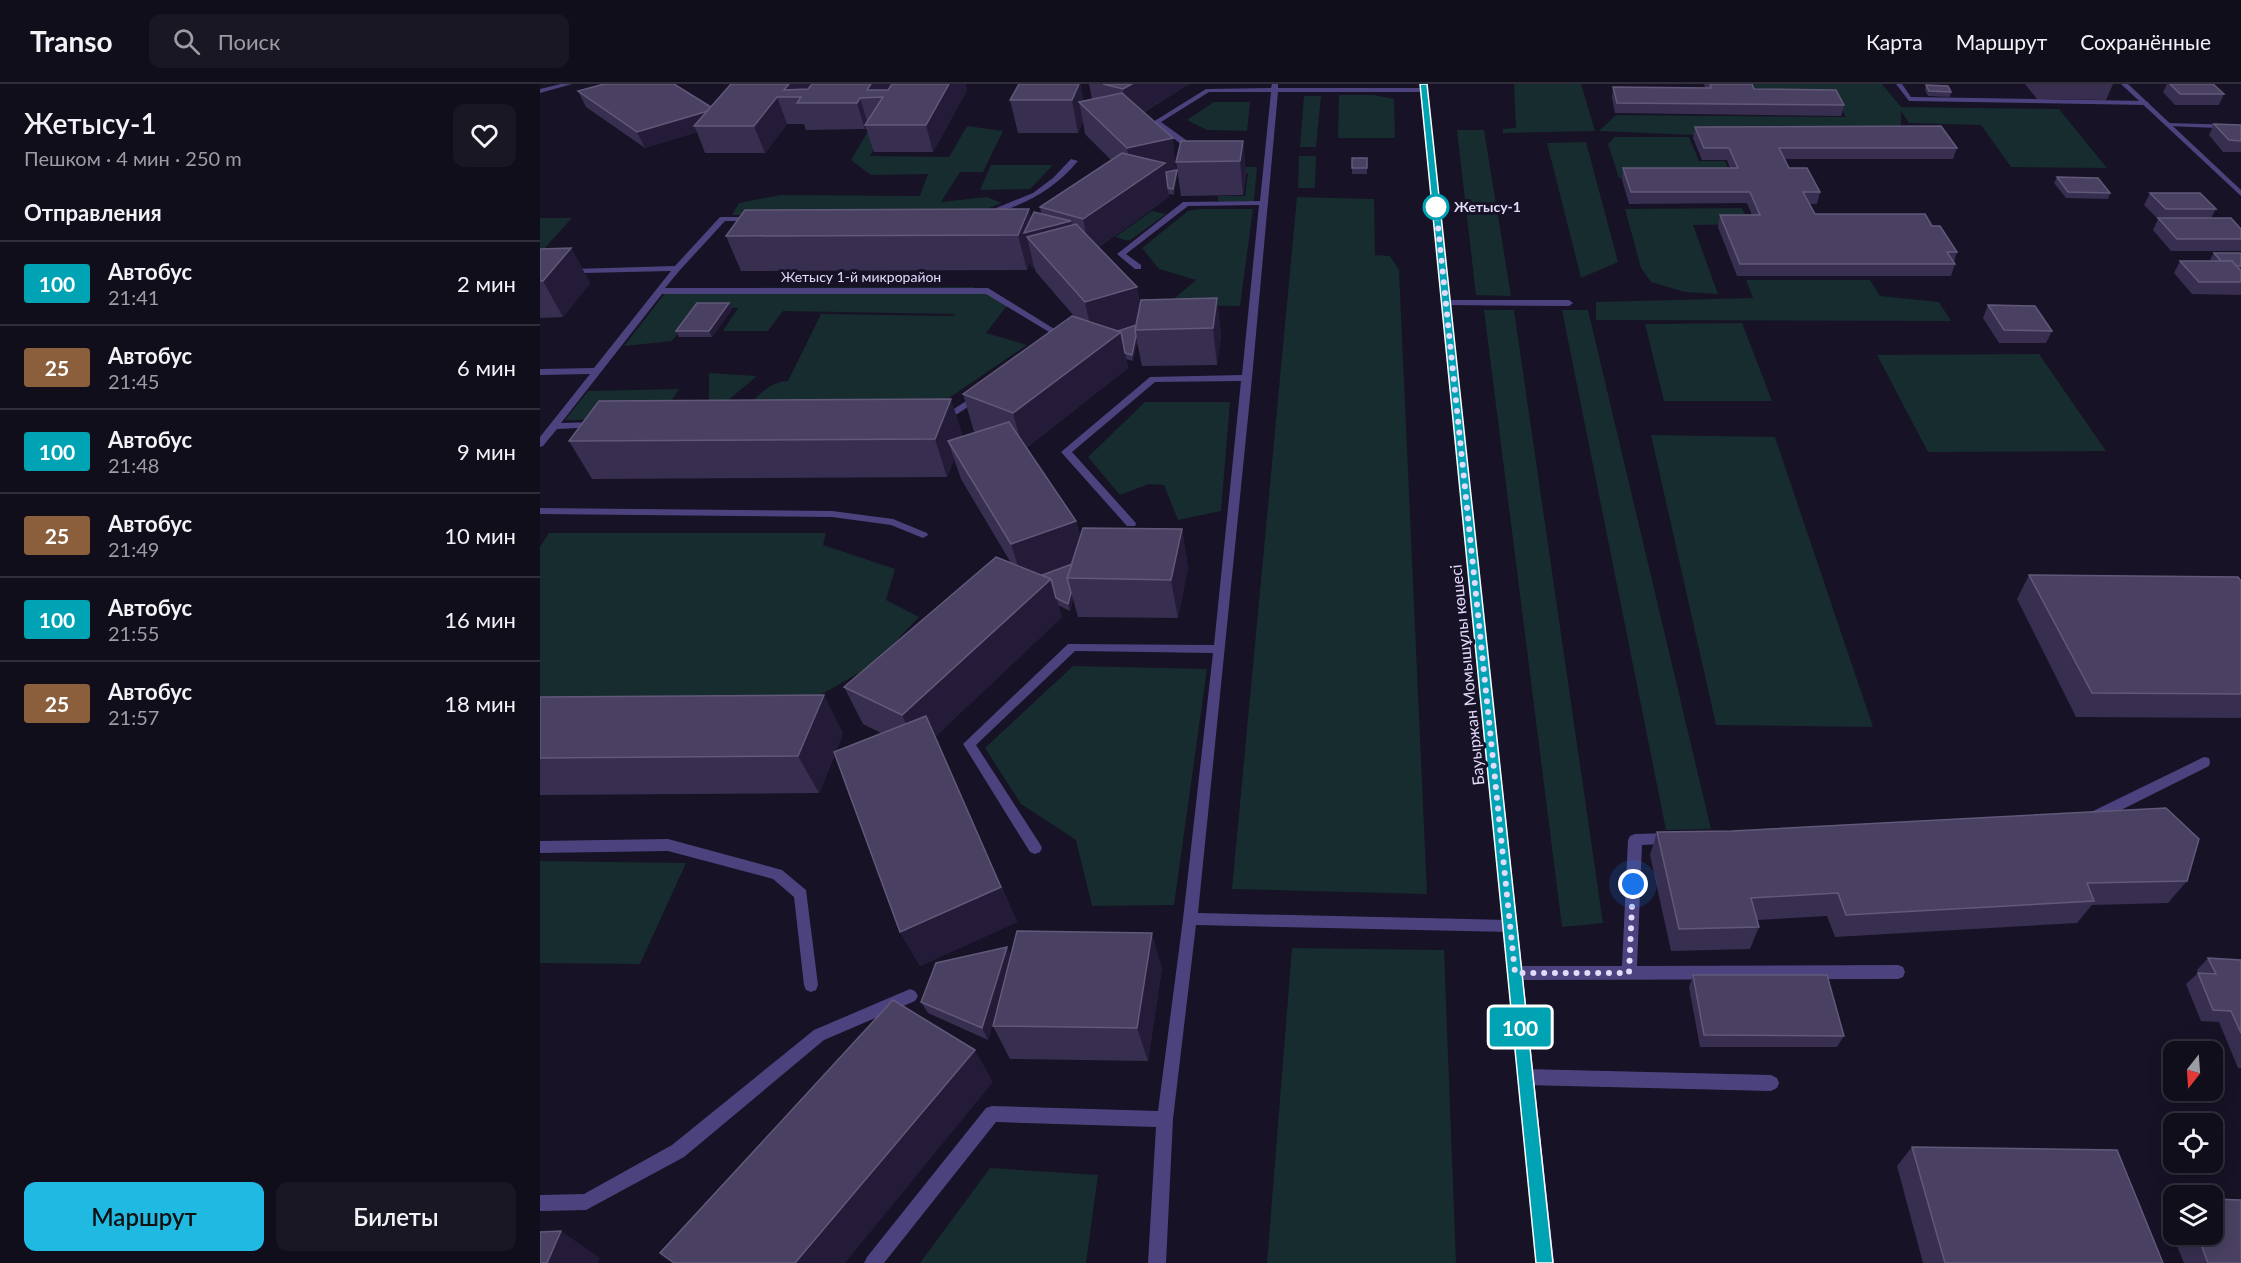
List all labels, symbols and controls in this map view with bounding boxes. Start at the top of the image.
search box [149,14,569,68]
text: Transo [30,24,113,58]
icon: search [170,25,203,58]
text: Поиск [218,28,281,55]
text: Карта [1866,29,1923,54]
text: Маршрут [1956,29,2047,54]
text: Сохранённые [2080,29,2211,54]
button: heart [453,104,516,167]
text: Жетысу-1 [24,106,157,140]
text: Пешком · 4 мин · 250 m [24,146,242,170]
marker: Жетысу-1 [1423,194,1449,220]
place label: Жетысу-1 [1454,198,1521,215]
text: Отправления [24,199,162,226]
text: Автобус [108,258,192,285]
street label: Жетысу 1-й микрорайон [781,268,941,285]
text: 2 мин [457,270,516,297]
text: 100 [39,271,75,296]
text: 21:41 [108,285,159,309]
text: Автобус [108,342,192,369]
text: 6 мин [457,354,516,381]
text: 25 [45,355,69,380]
text: 21:45 [108,369,159,393]
text: Автобус [108,426,192,453]
text: 9 мин [457,438,516,465]
text: 100 [39,439,75,464]
text: 21:48 [108,453,159,477]
text: Автобус [108,510,192,537]
text: 10 мин [444,522,516,549]
text: 25 [45,523,69,548]
text: 21:49 [108,537,159,561]
street label: Бауыржан Момышұлы көшесі [1445,564,1488,786]
text: Автобус [108,594,192,621]
text: 16 мин [444,606,516,633]
text: 100 [39,607,75,632]
text: 21:55 [108,621,159,645]
text: Автобус [108,678,192,705]
text: 18 мин [444,690,516,717]
text: 25 [45,691,69,716]
text: 21:57 [108,705,159,729]
your location [1618,869,1648,899]
line badge: 100 [1486,1008,1554,1046]
text: 100 [1502,1015,1538,1040]
north arrow [2163,1041,2223,1101]
map controls [2163,1041,2223,1245]
button: locate [2163,1113,2223,1173]
button: Маршрут [24,1182,264,1251]
button: Билеты [276,1182,516,1251]
button: layers [2163,1185,2223,1245]

